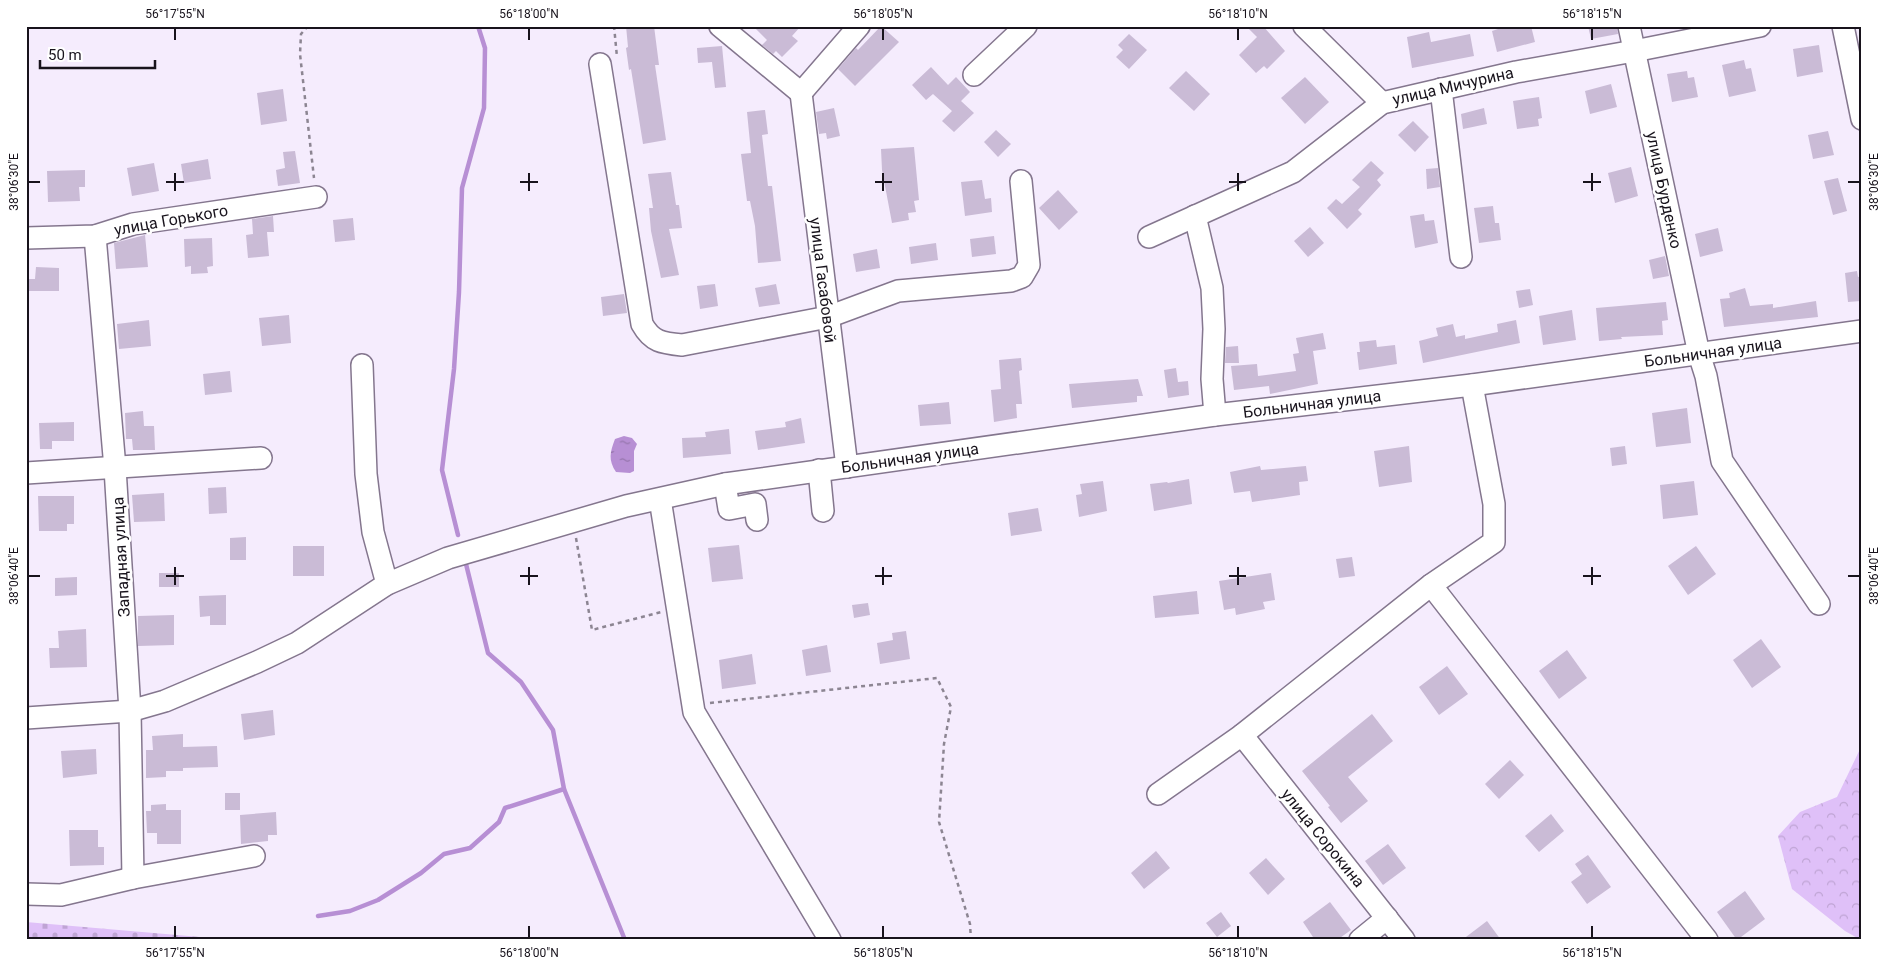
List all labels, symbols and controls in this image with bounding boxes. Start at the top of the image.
text: 56°17'55"N [145,7,205,21]
text: 56°18'00"N [499,7,559,21]
text: 56°18'05"N [853,7,913,21]
text: 56°18'10"N [1208,7,1268,21]
text: 56°18'15"N [1562,7,1622,21]
scale bar [40,38,155,70]
text: 50 m [48,46,82,64]
street label: улица Мичурина [1391,63,1515,109]
street label: улица Бурденко [1642,130,1686,250]
text: 38°06'30"E [7,153,21,211]
text: 38°06'30"E [1867,153,1881,211]
street label: улица Горького [113,201,229,239]
street label: улица Гасабовой [806,216,840,344]
street label: Больничная улица [1643,333,1783,371]
street label: Больничная улица [1242,386,1382,422]
street label: Больничная улица [840,439,980,477]
street label: Западная улица [108,496,134,618]
text: 38°06'40"E [7,547,21,605]
text: 38°06'40"E [1867,547,1881,605]
street label: улица Сорокина [1277,785,1369,891]
text: 56°17'55"N [145,946,205,960]
text: 56°18'00"N [499,946,559,960]
text: 56°18'05"N [853,946,913,960]
text: 56°18'10"N [1208,946,1268,960]
text: 56°18'15"N [1562,946,1622,960]

